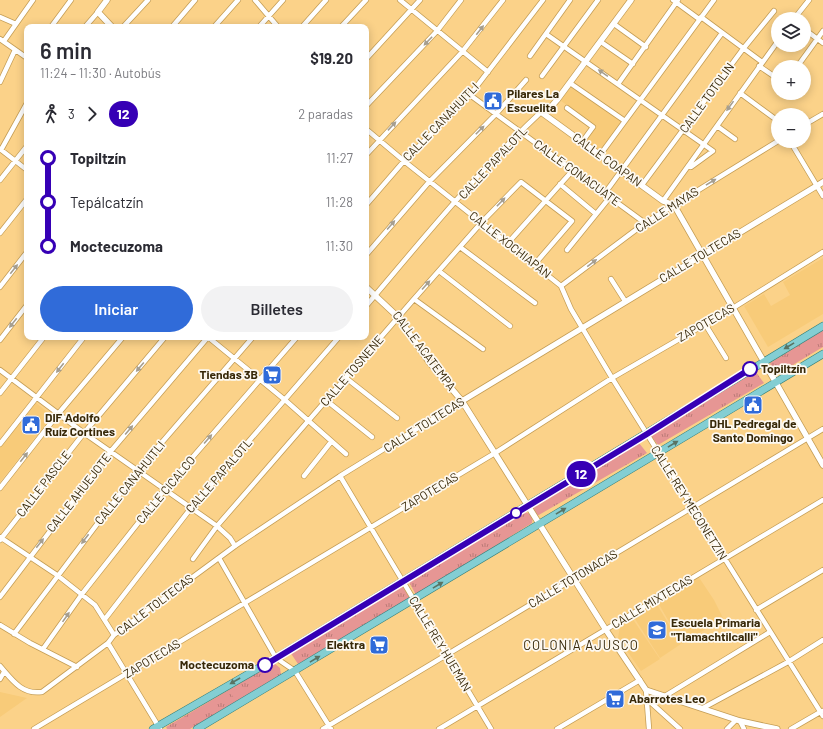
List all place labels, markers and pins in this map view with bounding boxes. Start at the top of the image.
place label: Pilares La Escuelita [507,86,559,114]
public building icon: Pilares La Escuelita [482,90,504,112]
marker: Topiltzín [742,361,758,377]
place label: Topiltzín [761,361,806,375]
supermarket icon: Tiendas 3B [261,364,283,386]
place label: Tiendas 3B [199,367,258,381]
public building icon: DHL Pedregal de Santo Domingo [742,394,764,416]
place label: DIF Adolfo Ruíz Cortines [45,410,115,438]
public building icon: DIF Adolfo Ruíz Cortines [20,414,42,436]
place label: DHL Pedregal de Santo Domingo [709,416,797,444]
unlabelled marker [510,507,522,519]
place label: Escuela Primaria "Tlamachtilcalli" [671,615,760,643]
school or university icon: Escuela Primaria "Tlamachtilcalli" [646,619,668,641]
supermarket icon: Elektra [368,634,390,656]
place label: Elektra [327,637,365,651]
place label: Moctecuzoma [180,657,254,671]
marker: Moctecuzoma [257,657,273,673]
supermarket icon: Abarrotes Leo [604,688,626,710]
place label: Abarrotes Leo [629,691,706,705]

